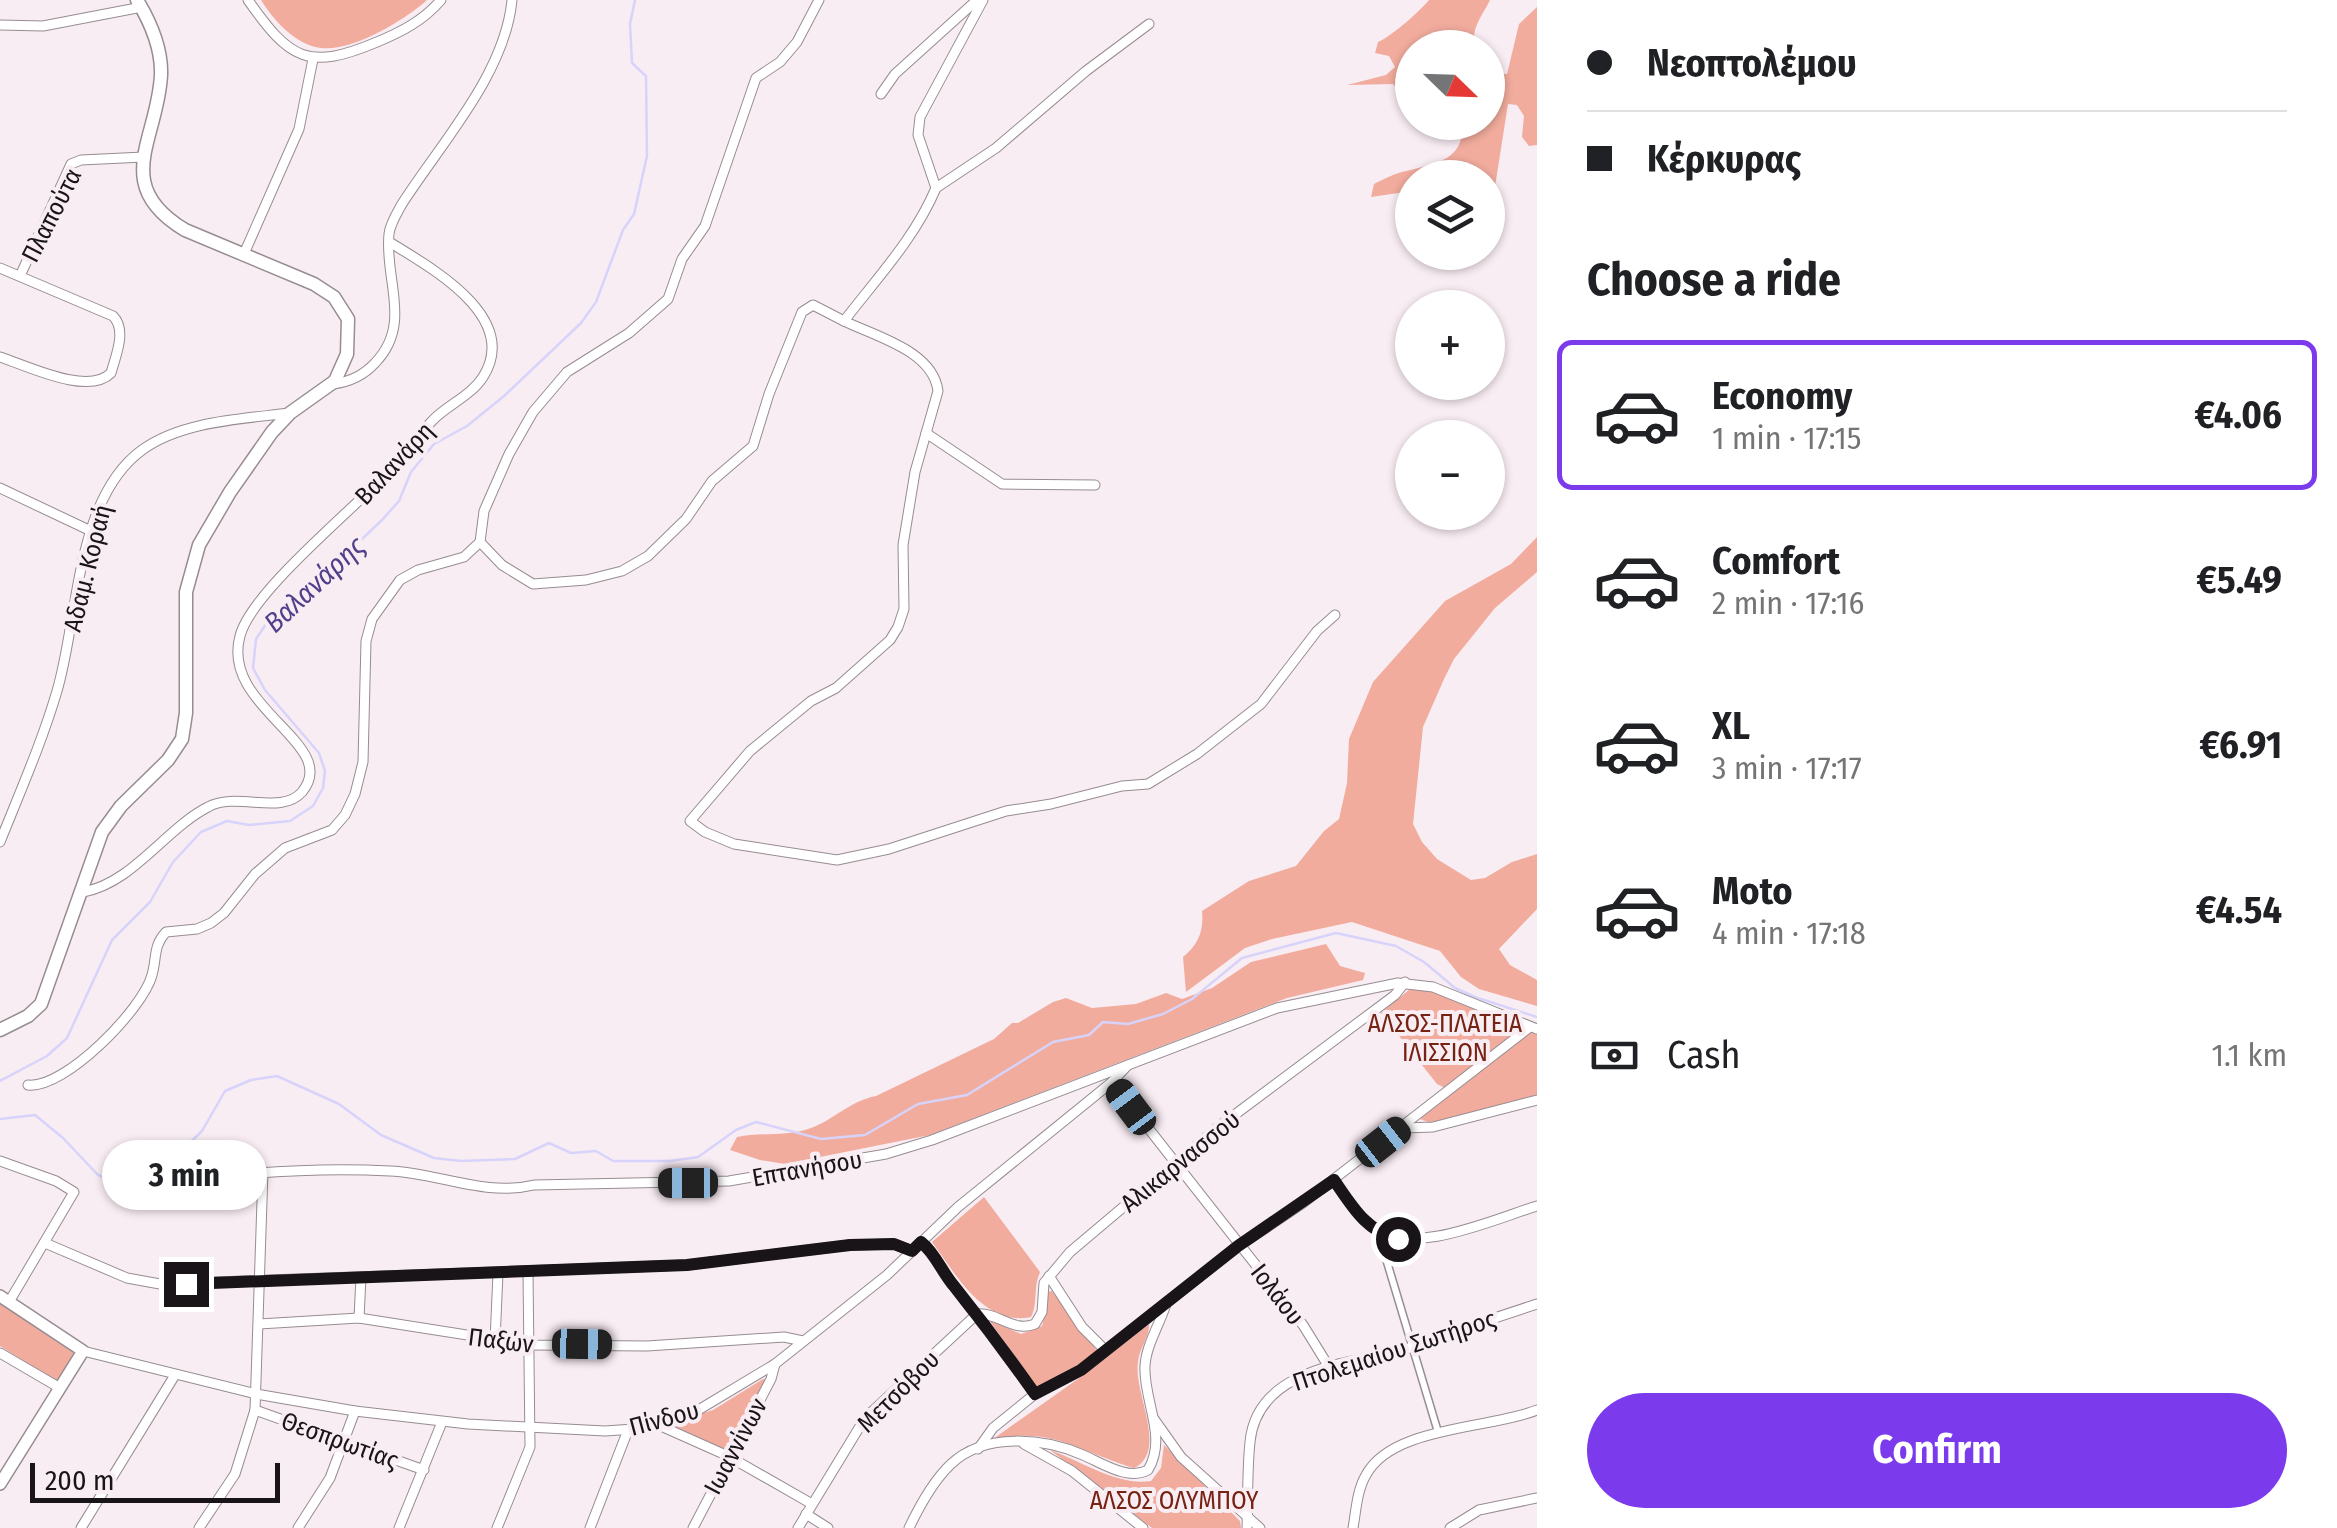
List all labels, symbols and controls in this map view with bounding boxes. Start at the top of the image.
north arrow [1395,30,1505,140]
map controls [1395,30,1505,530]
text: Νεοπτολέμου [1647,40,1857,86]
text: Κέρκυρας [1647,136,1801,182]
button: layers [1395,160,1505,270]
street label: Πλαπούτα [16,163,88,267]
text: Choose a ride [1587,253,1841,307]
button: + [1395,290,1505,400]
icon: car [1592,370,1682,460]
text: Economy [1712,373,1852,419]
text: €4.06 [2195,392,2282,438]
street label: Βαλανάρη [349,416,440,511]
text: 1 min · 17:15 [1712,419,1861,457]
button: − [1395,420,1505,530]
street label: Αδαμ. Κοραή [58,502,118,635]
water label: Βαλανάρης [257,529,372,639]
icon: car [1592,535,1682,625]
text: Comfort [1712,538,1840,584]
text: €5.49 [2197,557,2282,603]
text: 2 min · 17:16 [1712,584,1864,622]
icon: car [1592,700,1682,790]
text: XL [1712,703,1750,749]
text: €6.91 [2200,722,2282,768]
text: 3 min · 17:17 [1712,749,1862,787]
icon: car [1592,865,1682,955]
text: Moto [1712,868,1793,914]
text: €4.54 [2196,887,2282,933]
text: 4 min · 17:18 [1712,914,1866,952]
park label: ΑΛΣΟΣ-ΠΛΑΤΕΙΑ ΙΛΙΣΣΙΩΝ [1368,1009,1522,1068]
icon: cash [1587,1028,1642,1083]
text: Cash [1667,1032,1741,1078]
text: 1.1 km [2211,1036,2287,1074]
car [1101,1074,1161,1140]
street label: Αλικαρνασσού [1115,1105,1246,1219]
car [1350,1112,1416,1172]
callout: 3 min [104,1139,268,1209]
street label: Επτανήσου [750,1145,865,1193]
text: 3 min [149,1156,220,1194]
car [658,1168,718,1198]
route start [1376,1217,1421,1262]
street label: Ιολάου [1244,1258,1310,1331]
route end [164,1262,209,1307]
street label: Πτολεμαίου Σωτήρος [1289,1304,1500,1398]
street label: Παξών [467,1322,535,1360]
car [552,1328,612,1360]
street label: Μετσόβου [851,1344,946,1439]
street label: Ιωαννίνων [698,1393,774,1500]
button: Confirm [1587,1393,2287,1508]
street label: Πίνδου [626,1395,702,1443]
street label: Θεσπρωτίας [277,1406,403,1476]
scale bar [30,1458,280,1502]
text: 200 m [45,1464,115,1497]
park label: ΑΛΣΟΣ ΟΛΥΜΠΟΥ [1090,1486,1259,1516]

